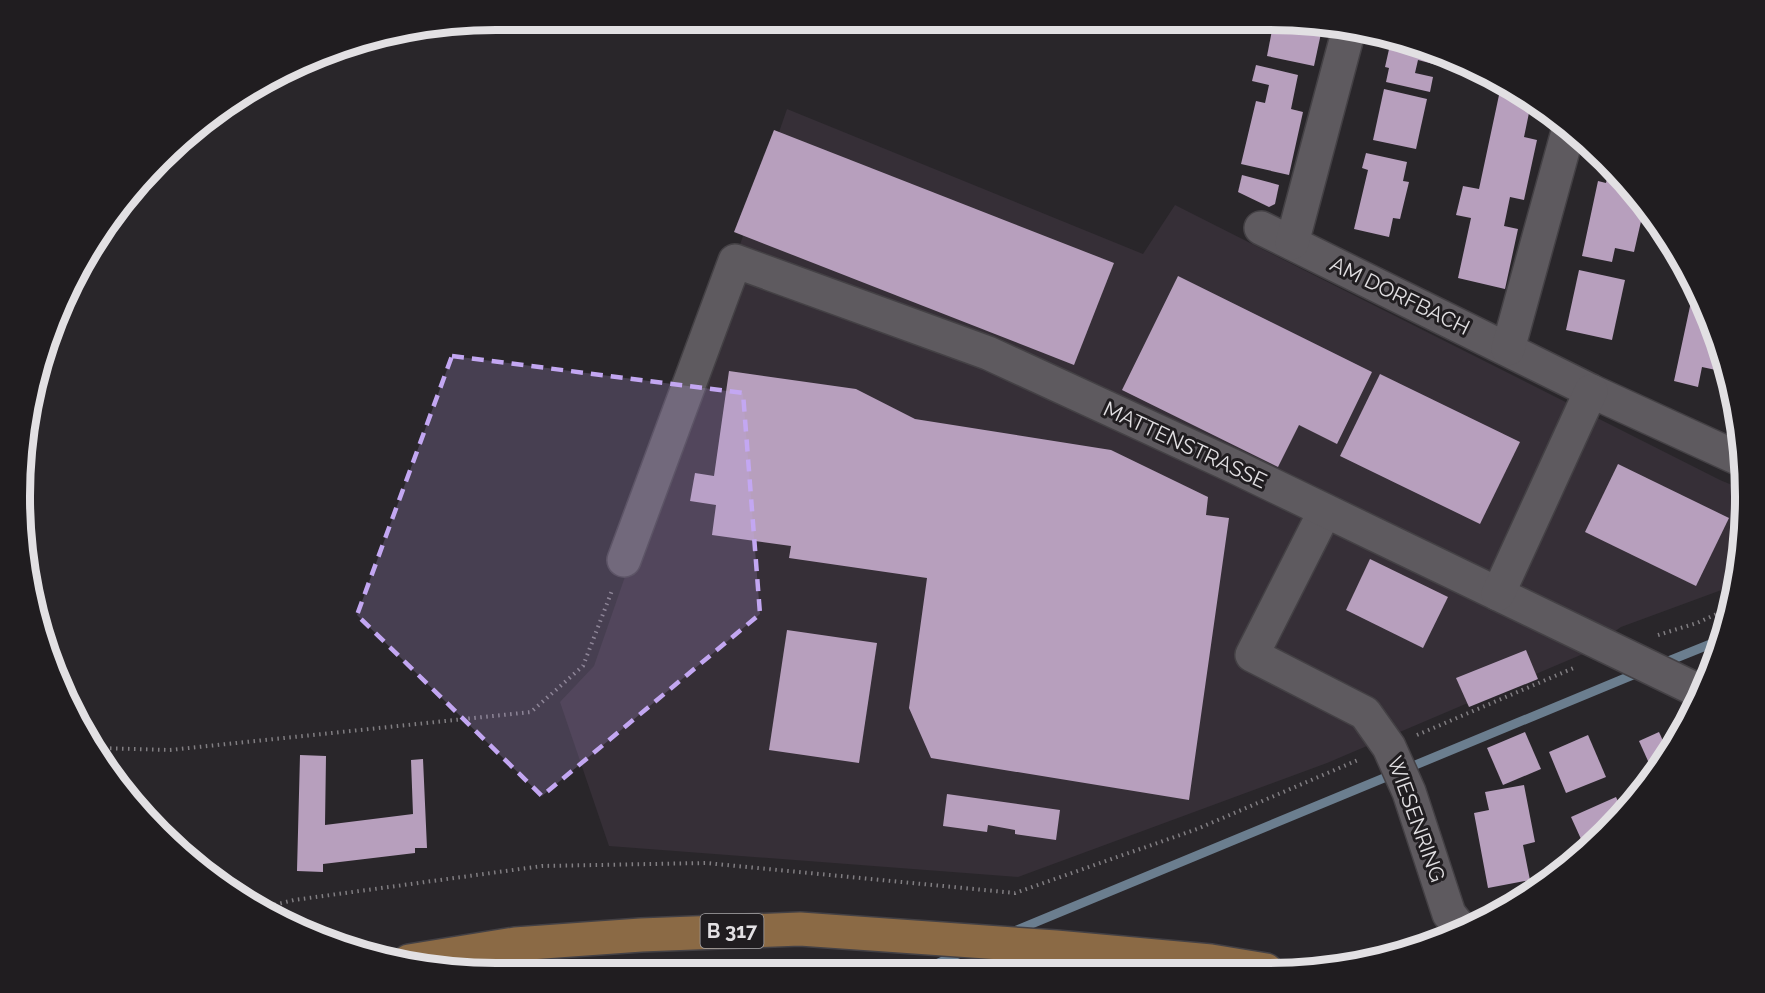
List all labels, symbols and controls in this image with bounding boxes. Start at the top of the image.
street label: AM DORFBACH [1326,251,1474,340]
street label: MATTENSTRASSE [1100,396,1271,493]
street label: WIESENRING [1382,753,1451,885]
road number: B 317 [700,914,764,948]

